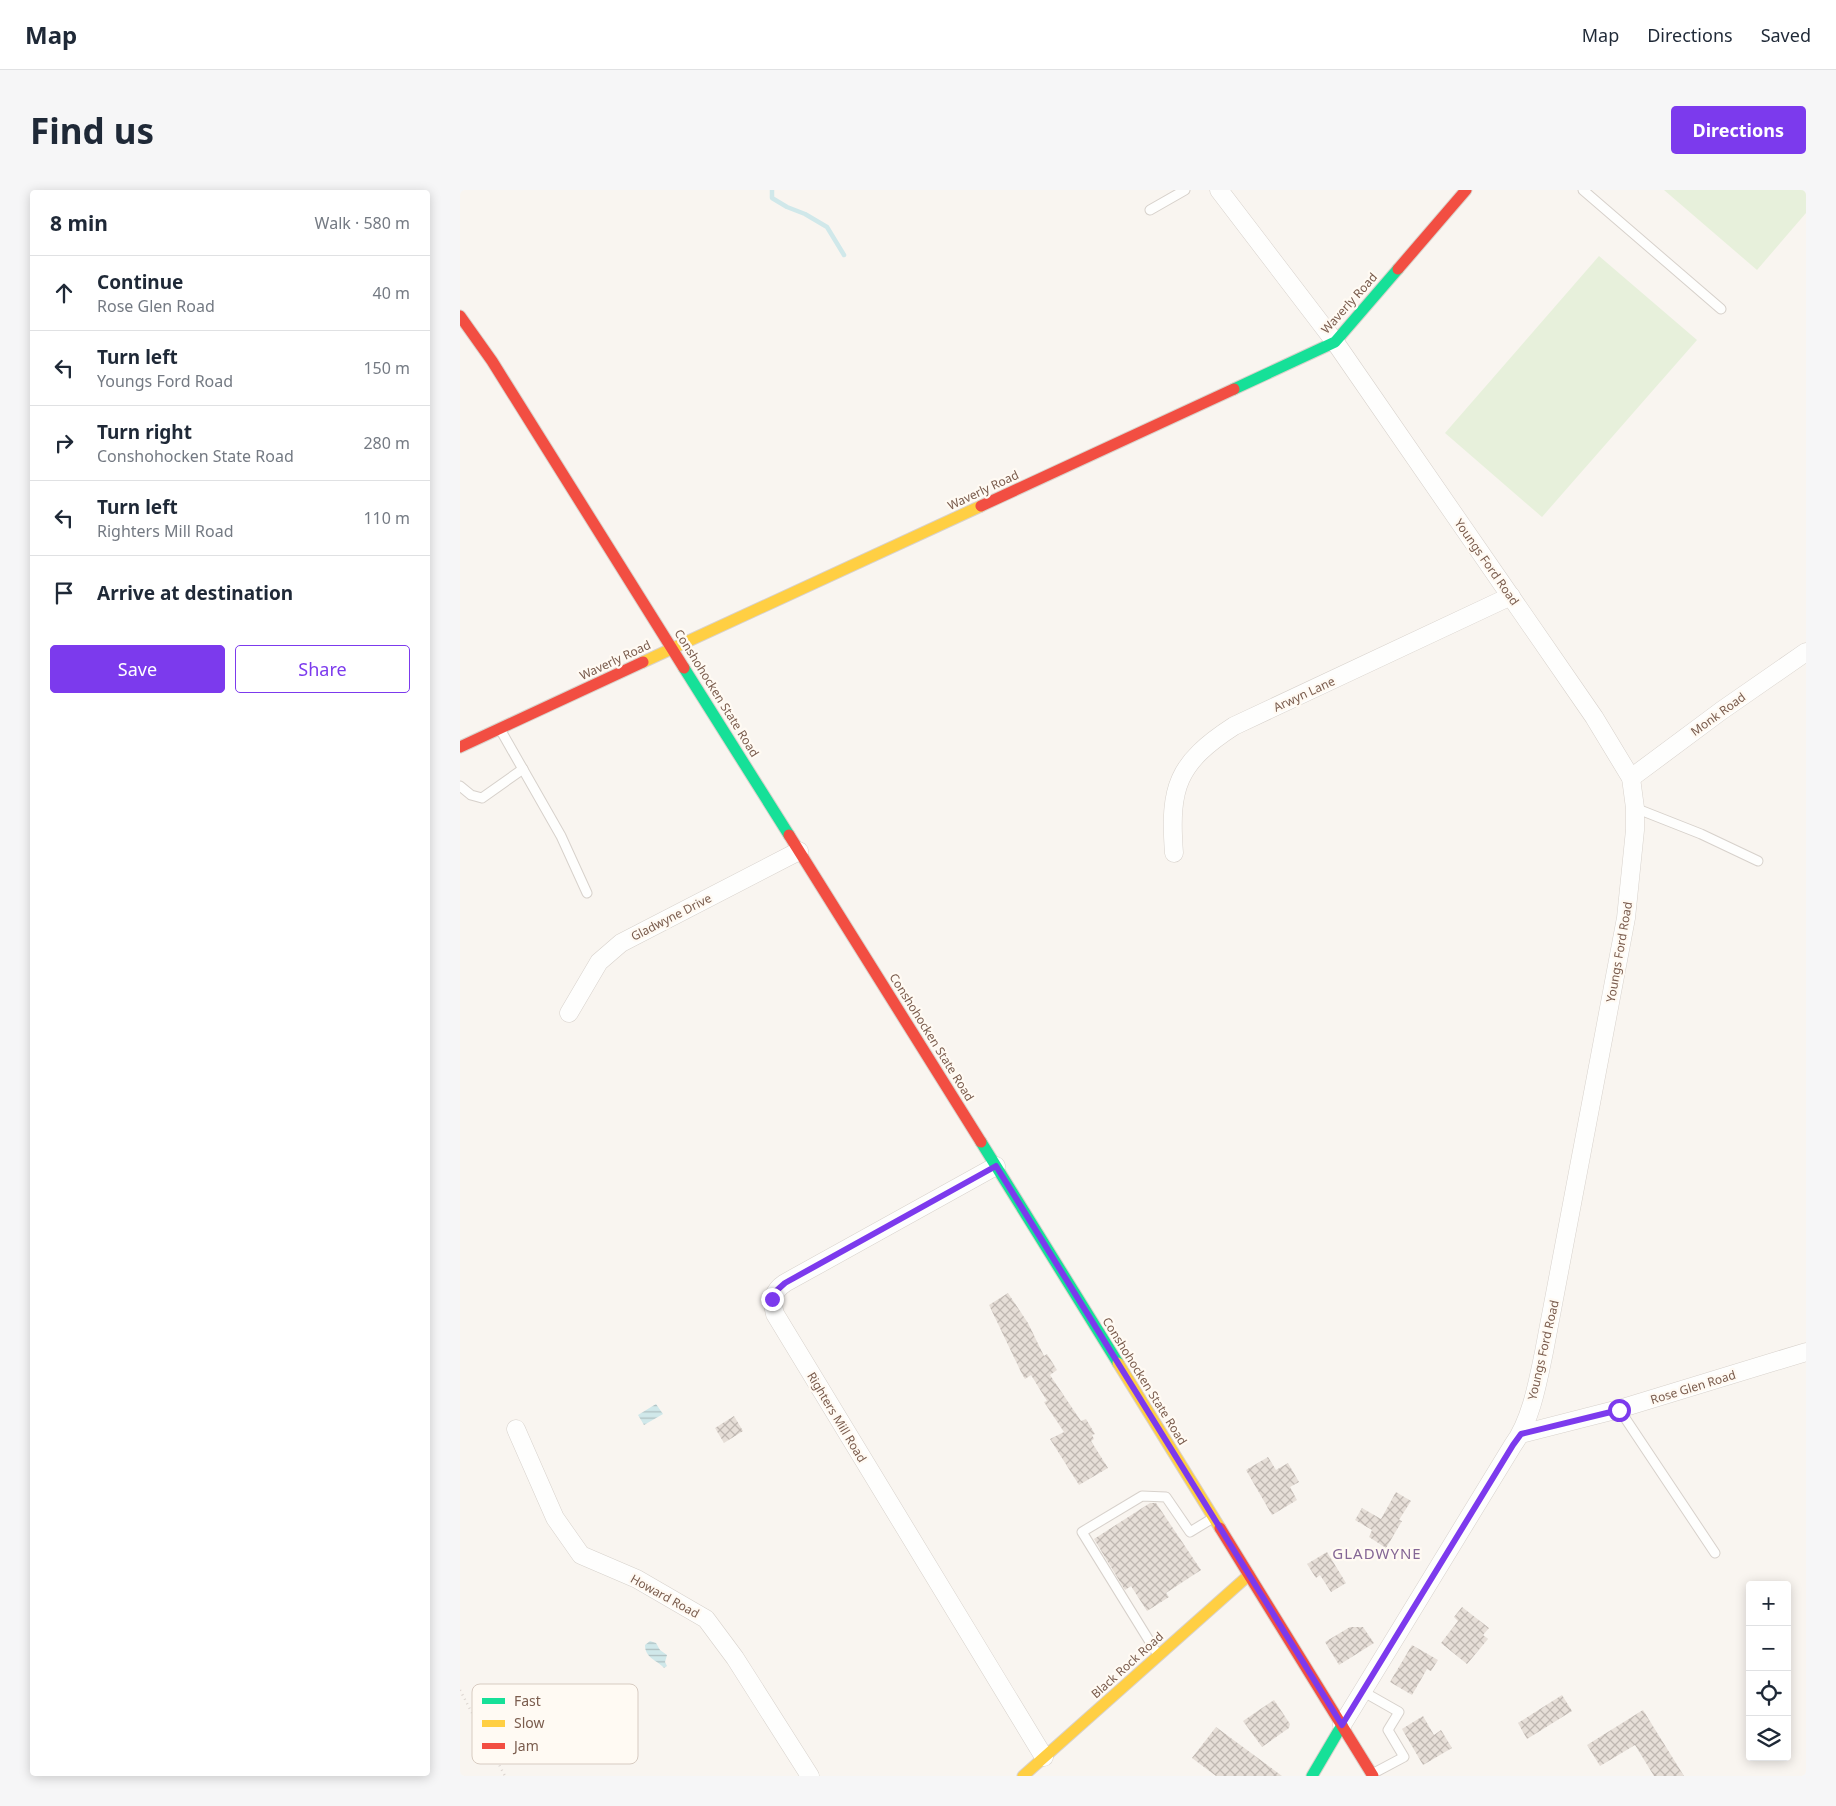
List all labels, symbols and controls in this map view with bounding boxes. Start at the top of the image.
text: Map [25,18,77,51]
text: Map [1582,23,1619,47]
text: Directions [1647,23,1733,47]
text: Saved [1761,23,1811,47]
button: Directions [1671,106,1806,154]
text: Find us [30,107,154,154]
text: 8 min [50,209,108,237]
text: Walk · 580 m [315,212,410,234]
text: Continue [97,269,183,295]
street label: Waverly Road [1317,269,1381,337]
icon: ahead [50,279,78,307]
text: 40 m [373,282,410,304]
text: Rose Glen Road [97,295,215,317]
text: Turn left [97,344,178,370]
icon: left [50,354,78,382]
text: 150 m [363,357,410,379]
text: Youngs Ford Road [97,370,233,392]
text: Turn right [97,419,192,445]
icon: right [50,429,78,457]
text: 280 m [363,432,410,454]
text: Conshohocken State Road [97,445,294,467]
street label: Waverly Road [945,466,1021,514]
text: Turn left [97,494,178,520]
icon: left [50,504,78,532]
text: 110 m [363,507,410,529]
street label: Youngs Ford Road [1451,515,1523,609]
text: Righters Mill Road [97,520,234,542]
icon: arrive [50,579,78,607]
text: Arrive at destination [97,580,293,606]
street label: Conshohocken State Road [671,626,763,760]
street label: Waverly Road [577,636,653,684]
button: Save [50,645,225,693]
button: Share [235,645,410,693]
street label: Arwyn Lane [1271,672,1338,716]
street label: Monk Road [1687,688,1749,740]
street label: Gladwyne Drive [628,889,714,945]
street label: Youngs Ford Road [1602,900,1636,1004]
street label: Conshohocken State Road [886,970,978,1104]
route end [761,1288,784,1311]
street label: Youngs Ford Road [1523,1298,1563,1402]
street label: Conshohocken State Road [1099,1314,1191,1448]
street label: Rose Glen Road [1648,1366,1738,1408]
street label: Righters Mill Road [803,1369,871,1465]
route start [1608,1399,1631,1422]
district label: GLADWYNE [1332,1543,1422,1563]
street label: Howard Road [628,1570,702,1622]
map controls [1746,1581,1791,1761]
button: + [1746,1581,1791,1626]
button: − [1746,1626,1791,1671]
street label: Black Rock Road [1087,1628,1167,1702]
button: locate [1746,1671,1791,1716]
legend [472,1684,638,1764]
text: Fast [514,1691,541,1710]
text: Slow [514,1713,545,1732]
button: layers [1746,1716,1791,1761]
text: Jam [512,1736,539,1755]

